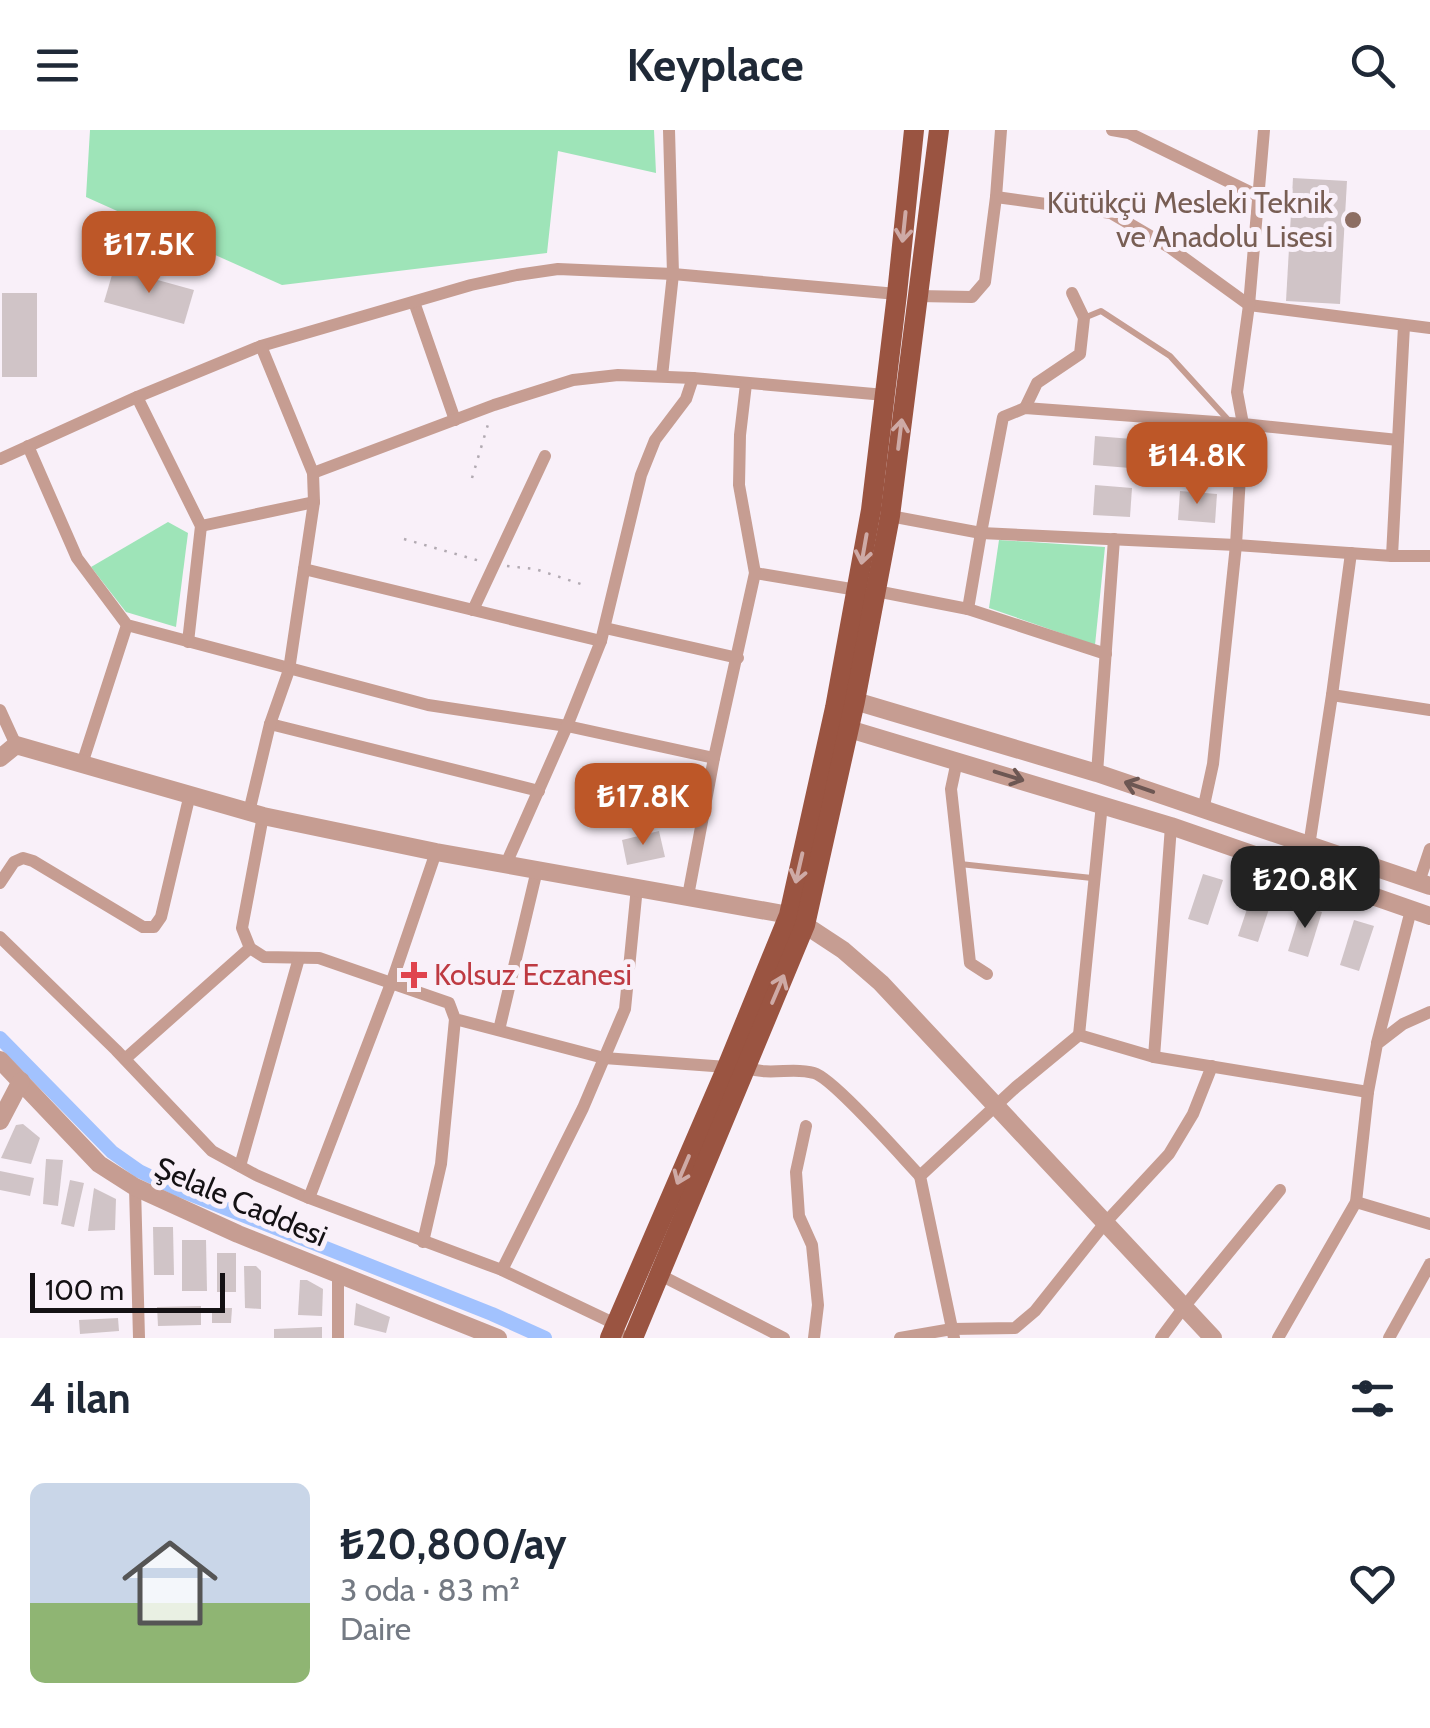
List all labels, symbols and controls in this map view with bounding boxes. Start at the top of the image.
icon: menu [30,38,85,93]
text: Keyplace [626,38,804,92]
icon: search [1345,38,1400,93]
place label: Kütükçü Mesleki Teknik ve Anadolu Lisesi [1047,184,1334,255]
marker: Kütükçü Mesleki Teknik ve Anadolu Lisesi [1342,209,1364,231]
one-way arrow [895,210,914,243]
pin: ₺17.5K [68,211,230,296]
text: ₺17.5K [104,224,194,263]
one-way arrow [892,419,910,451]
pin: ₺14.8K [1116,422,1278,507]
text: ₺14.8K [1148,435,1246,474]
one-way arrow [854,533,873,565]
pin: ₺17.8K [562,763,724,848]
one-way arrow [993,768,1024,786]
text: ₺17.8K [597,776,689,815]
one-way arrow [1123,777,1155,795]
pin: ₺20.8K [1224,846,1386,931]
one-way arrow [789,851,807,883]
text: ₺20.8K [1253,859,1357,898]
place label: Kolsuz Eczanesi [434,956,632,993]
marker: Kolsuz Eczanesi [403,964,425,986]
one-way arrow [770,975,788,1005]
street label: Şelale Caddesi [149,1149,333,1254]
one-way arrow [672,1155,690,1185]
scale bar [30,1268,225,1312]
text: 100 m [45,1273,124,1307]
icon: filters [1345,1371,1400,1426]
text: 4 ilan [30,1372,131,1424]
text: ₺20,800/ay [340,1518,567,1570]
icon: home [110,1523,230,1643]
icon: heart [1345,1556,1400,1611]
text: 3 oda · 83 m² [340,1570,520,1609]
text: Daire [340,1609,411,1648]

